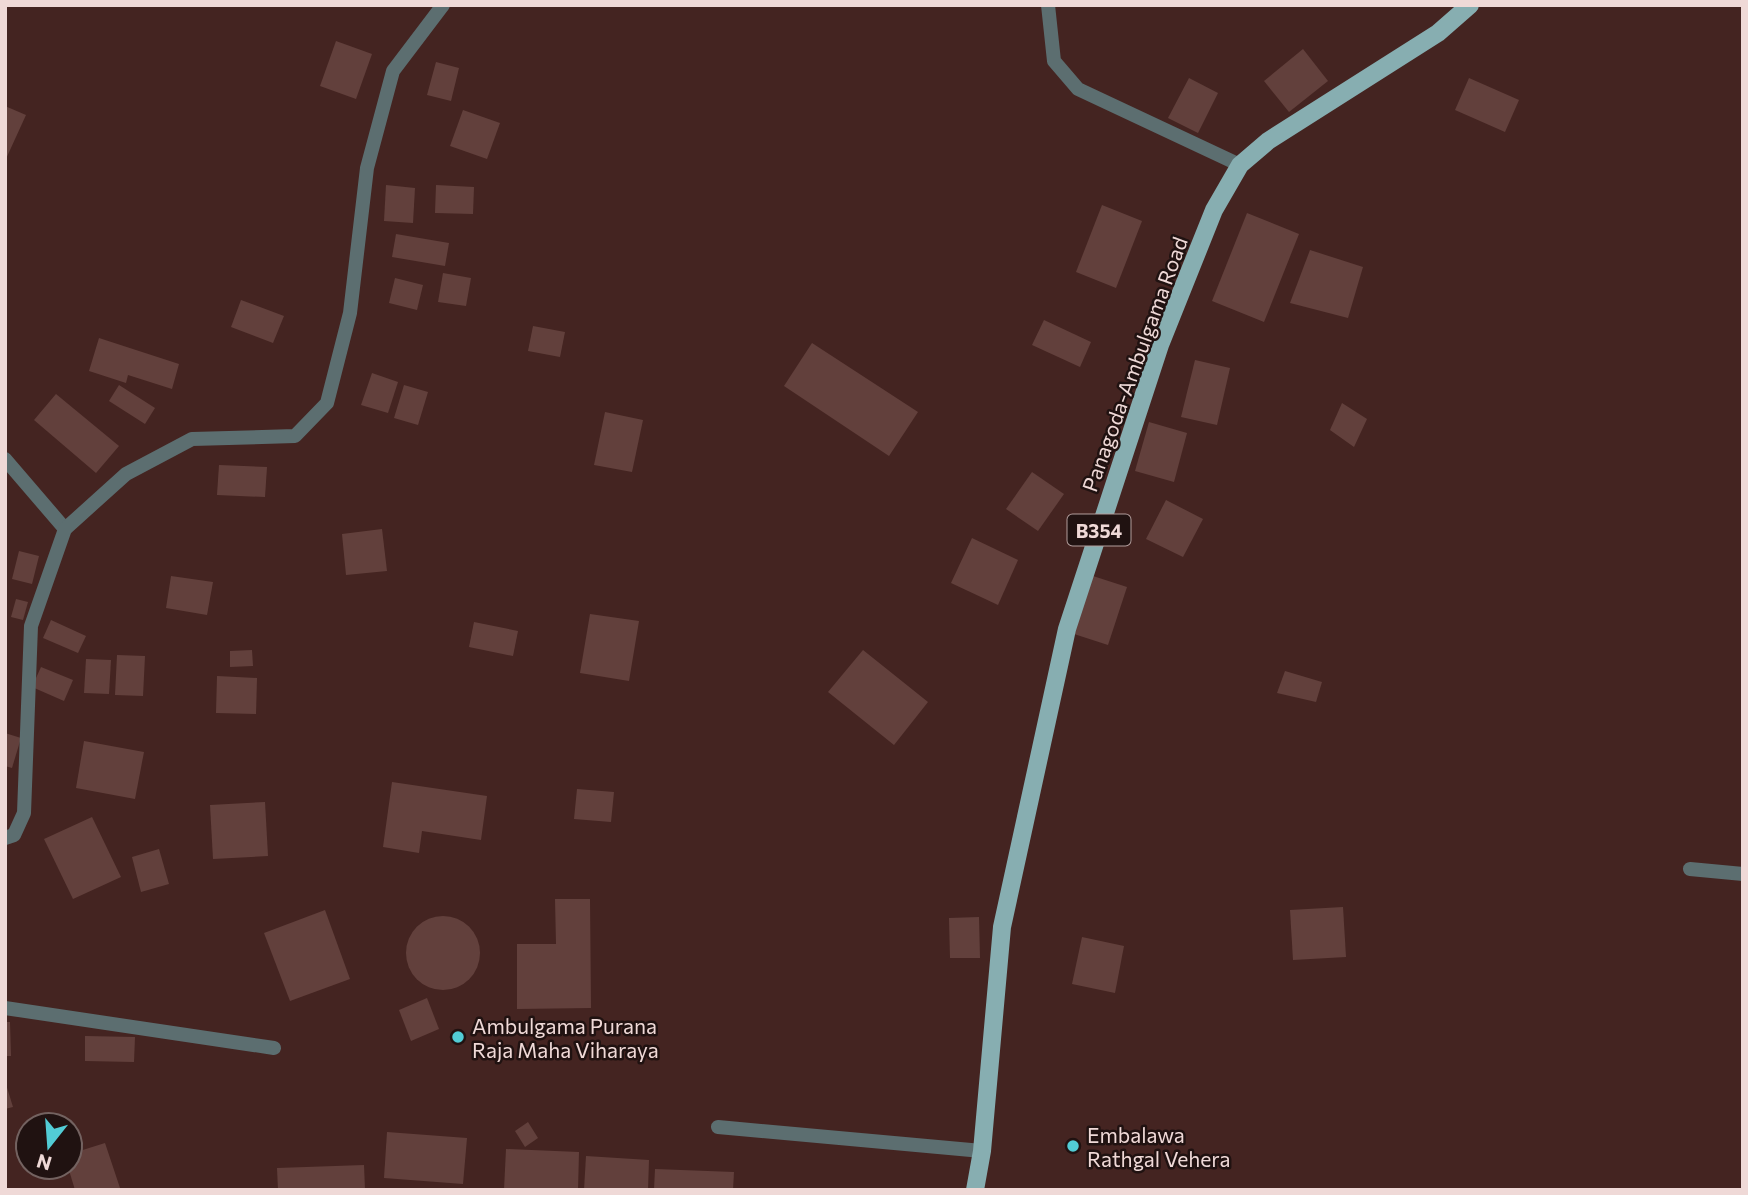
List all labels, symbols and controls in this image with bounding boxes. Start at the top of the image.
street label: Panagoda-Ambulgama Road [1076,233,1192,495]
road number: B354 [1068,514,1130,545]
place label: Ambulgama Purana Raja Maha Viharaya [472,1013,659,1062]
marker: Ambulgama Purana Raja Maha Viharaya [450,1029,466,1045]
north arrow [14,1111,84,1181]
place label: Embalawa Rathgal Vehera [1087,1122,1231,1171]
marker: Embalawa Rathgal Vehera [1065,1138,1081,1154]
text: N [34,1150,54,1176]

